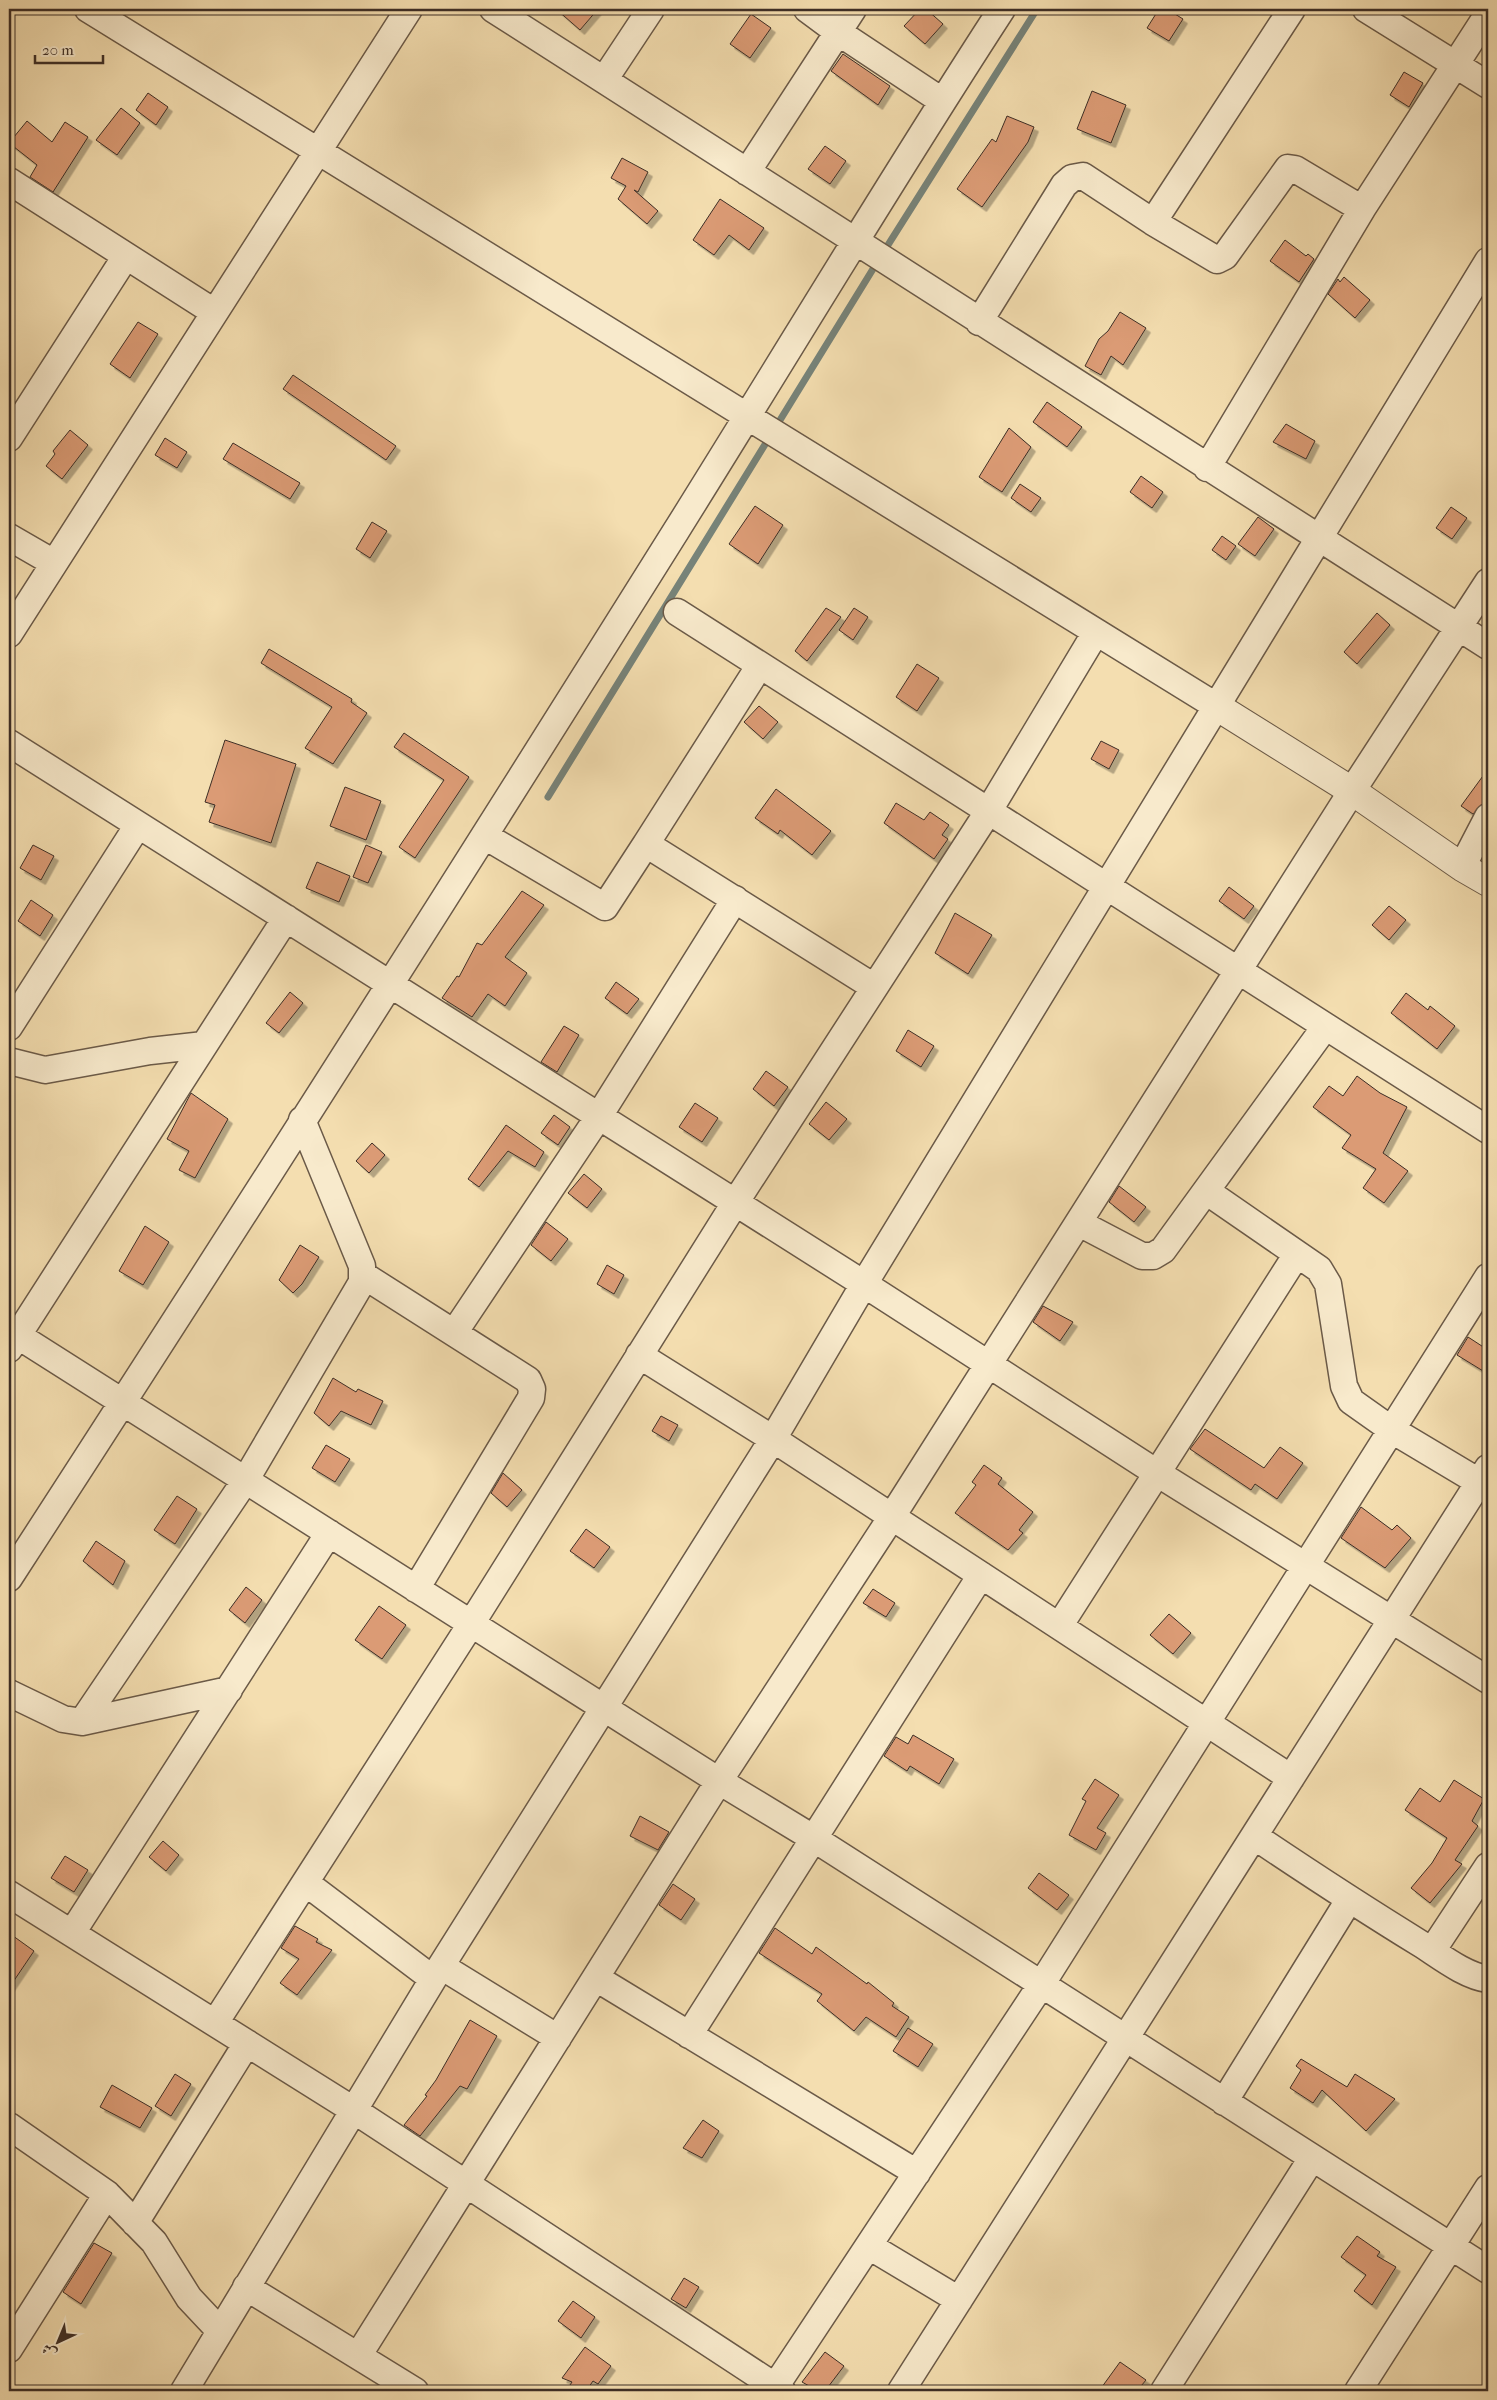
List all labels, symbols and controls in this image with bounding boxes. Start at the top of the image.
scale bar [35,32,102,64]
text: 20 m [42,41,74,59]
north arrow [32,2318,82,2368]
text: ش [38,2340,60,2362]

